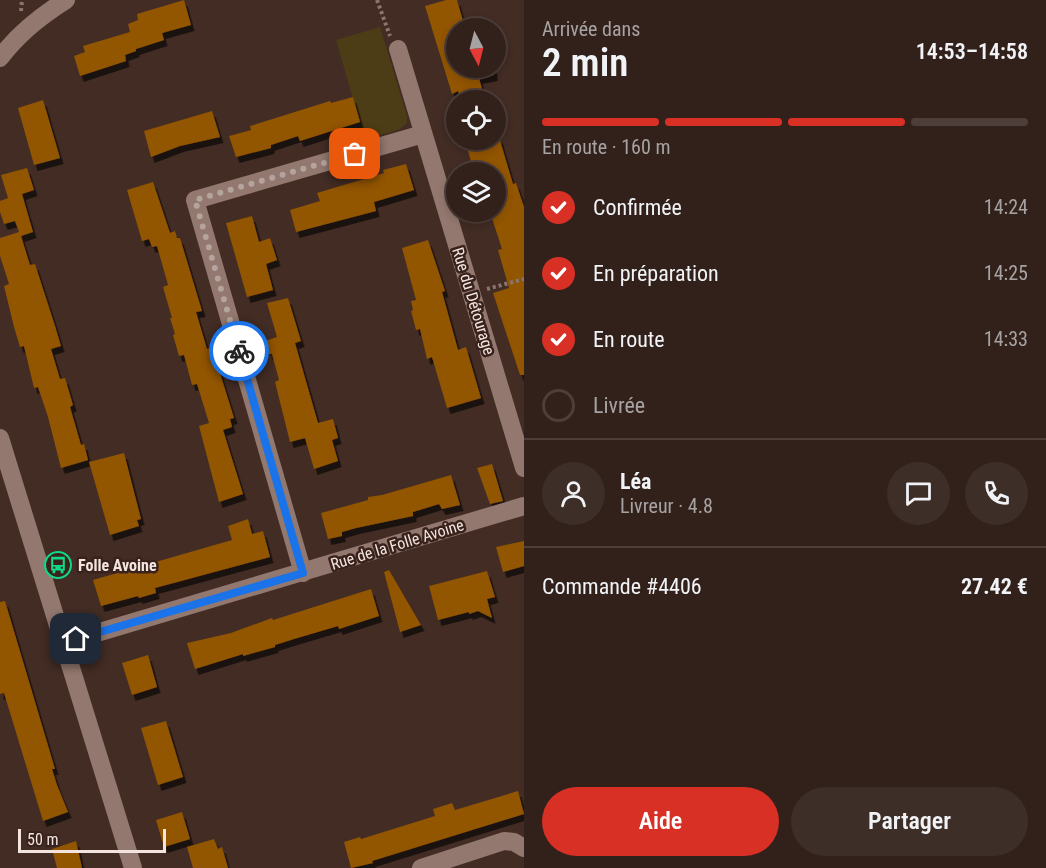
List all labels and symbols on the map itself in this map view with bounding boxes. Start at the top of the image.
north arrow [446,18,506,78]
pin [329,128,380,179]
street label: Rue du Détourage [448,245,499,357]
courier [209,321,269,381]
street label: Rue de la Folle Avoine [328,515,466,574]
bus stop icon: Folle Avoine [43,550,73,580]
place label: Folle Avoine [78,556,157,575]
pin [50,613,101,664]
scale bar [18,826,166,854]

